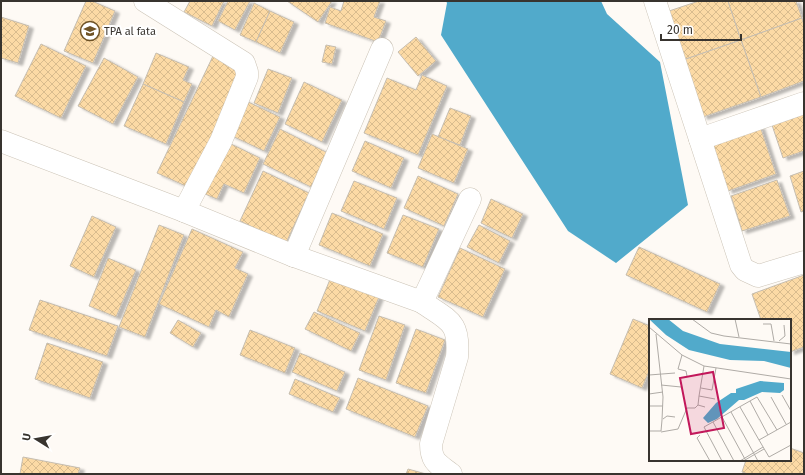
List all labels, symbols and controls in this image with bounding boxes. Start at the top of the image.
scale bar [661,16,741,42]
school or university icon: TPA al fata [79,20,101,42]
text: 20 m [667,23,693,37]
place label: TPA al fata [104,25,156,38]
inset map [649,319,791,461]
north arrow [16,419,56,459]
text: U [20,432,34,442]

